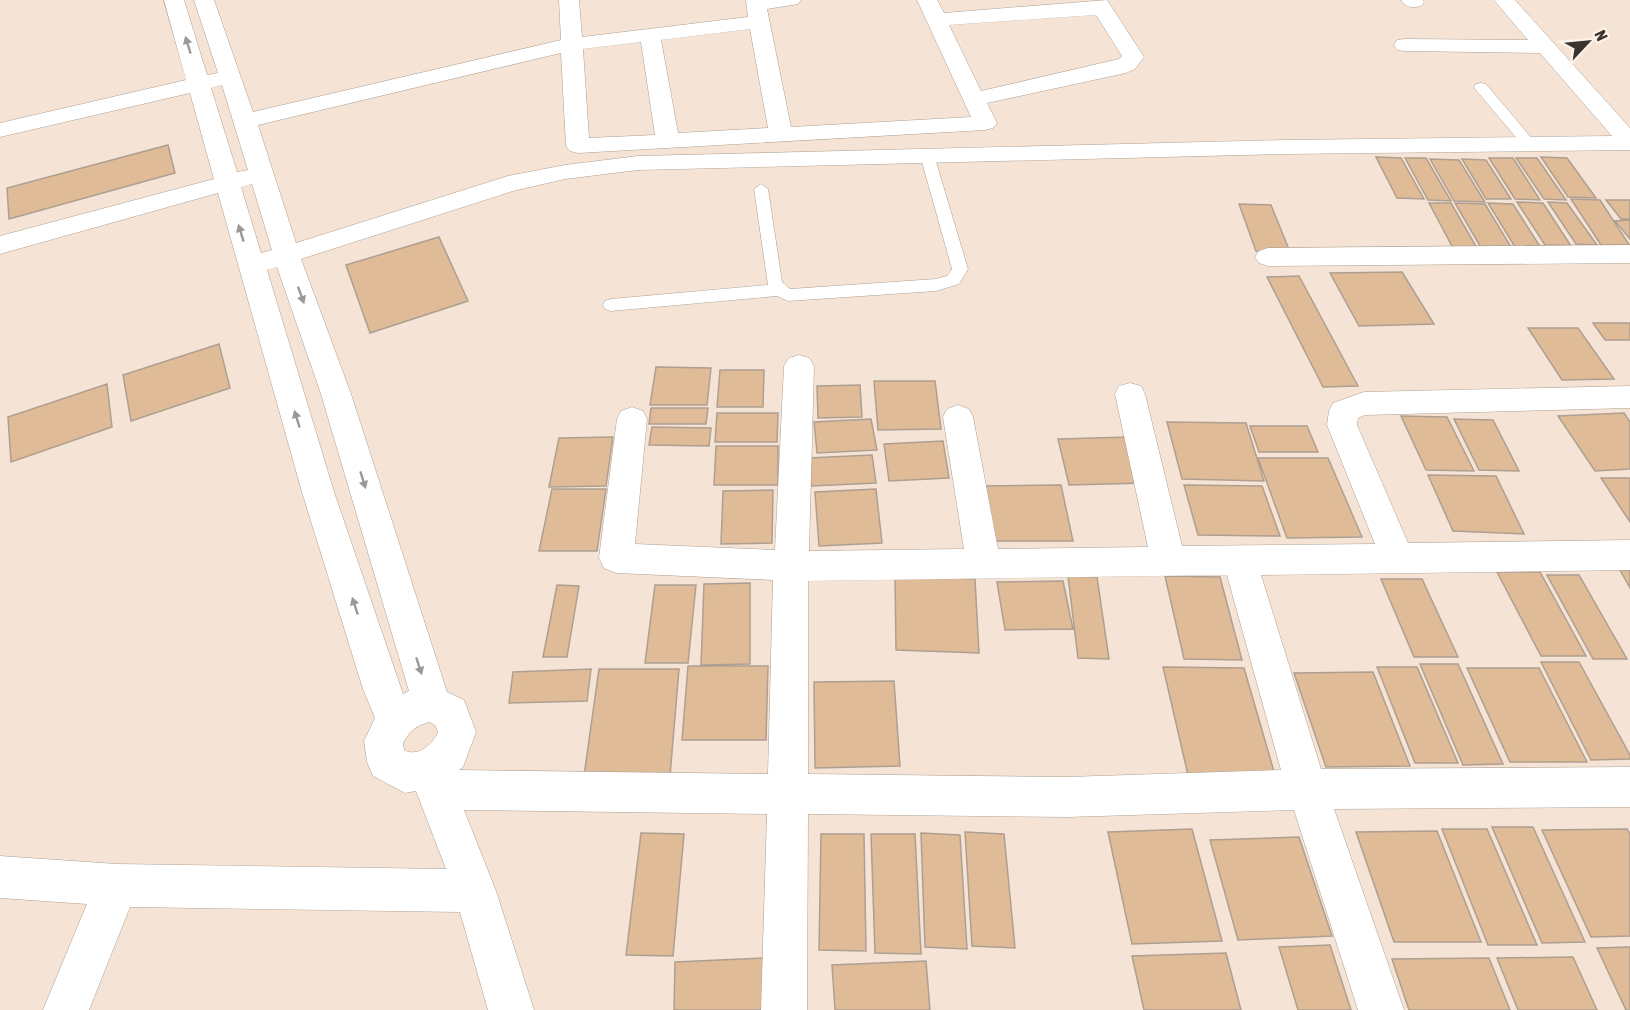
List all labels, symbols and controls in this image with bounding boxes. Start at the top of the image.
north arrow [1558,12,1618,72]
text: N [1591,27,1612,44]
one-way arrow [183,36,192,54]
one-way arrow [236,224,245,242]
one-way arrow [296,286,306,304]
one-way arrow [292,410,301,428]
one-way arrow [358,471,368,489]
one-way arrow [350,597,359,615]
one-way arrow [415,657,424,675]

